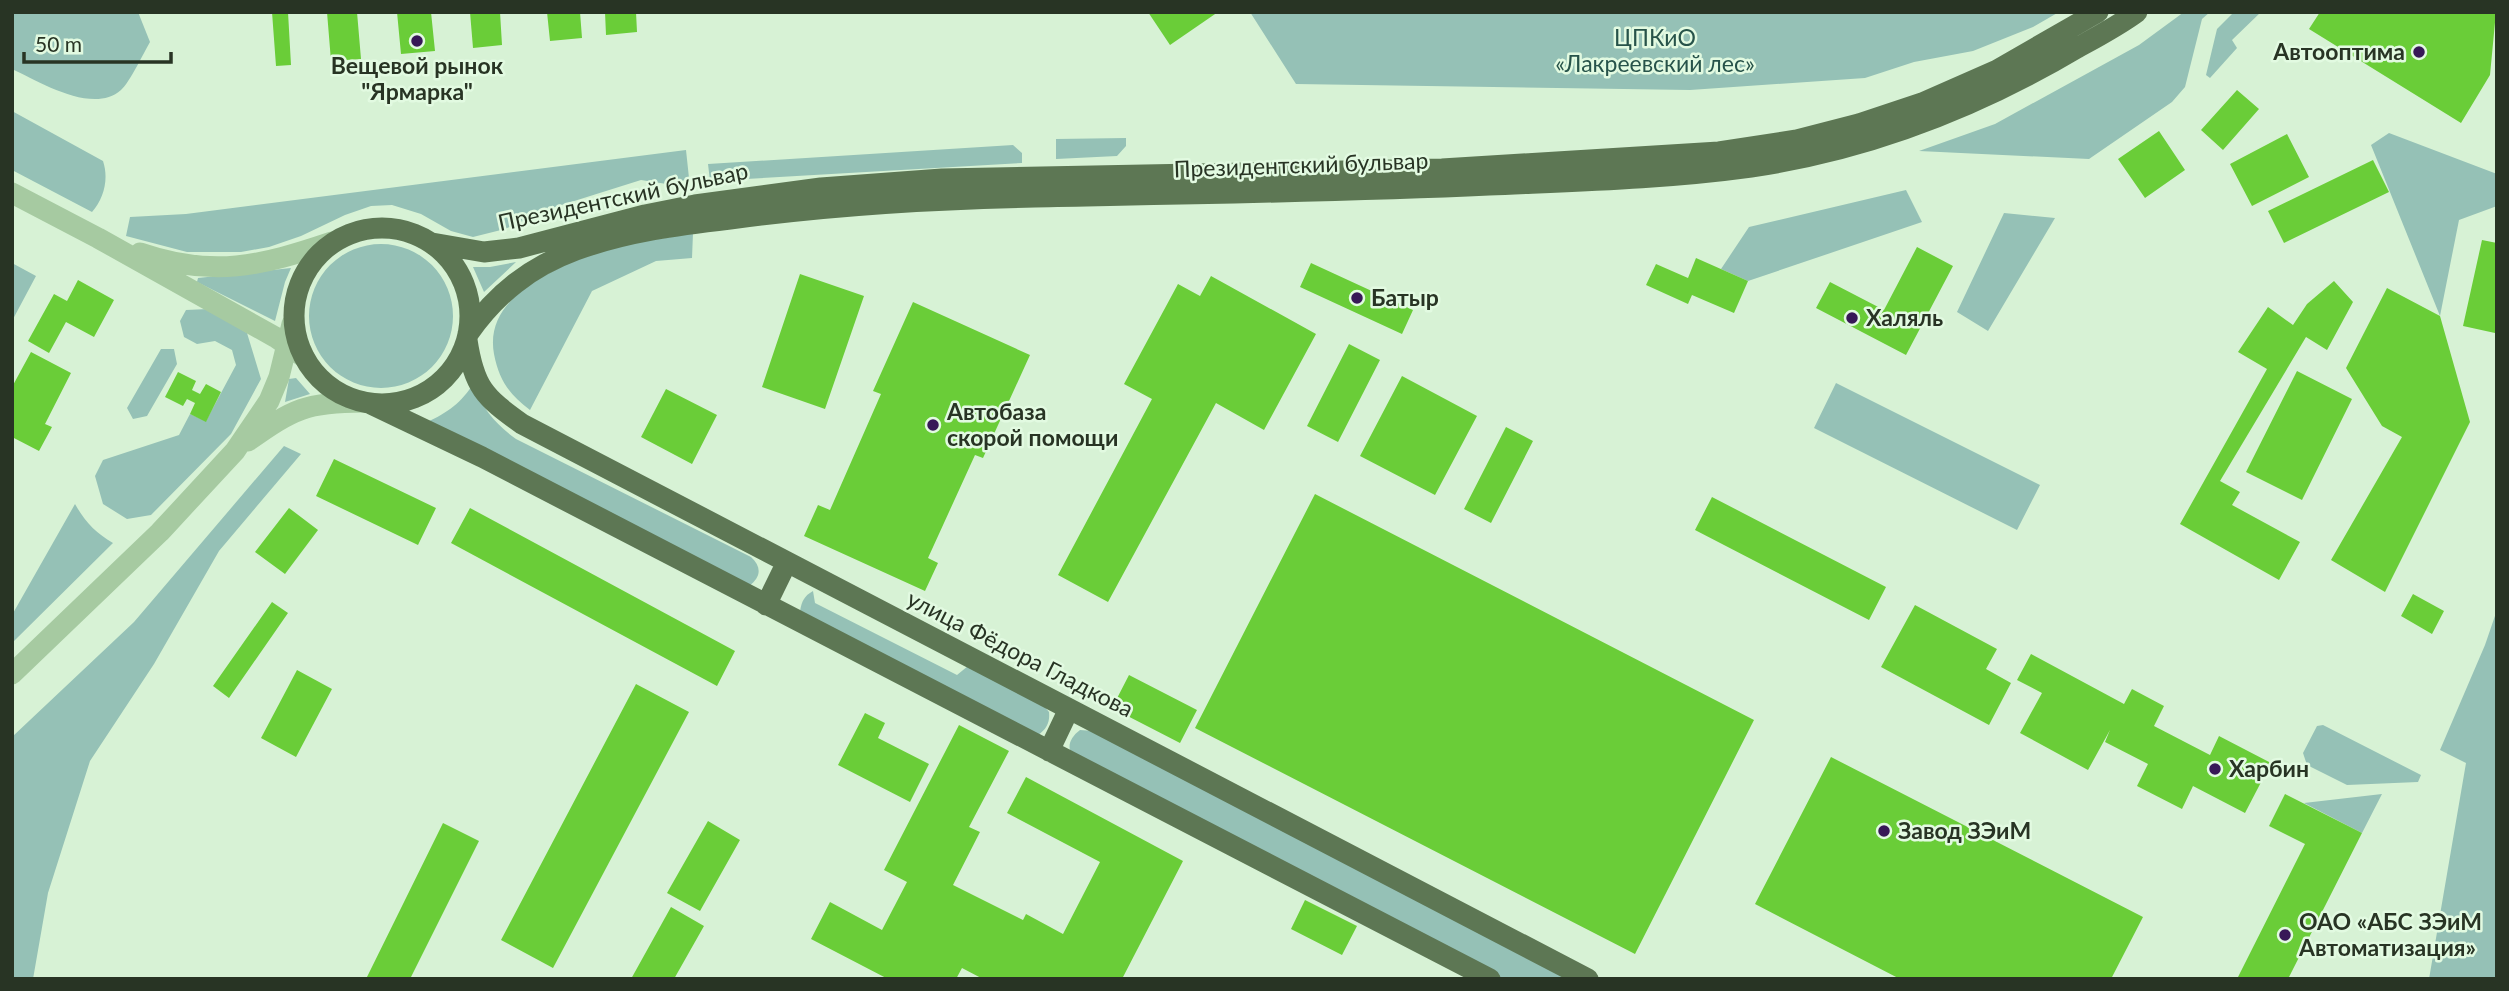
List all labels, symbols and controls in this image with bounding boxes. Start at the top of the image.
scale bar [24,21,172,65]
park label: ЦПКиО «Лакреевский лес» [1555,23,1755,77]
text: 50 m [35,31,82,56]
marker: Вещевой рынок "Ярмарка" [409,33,425,49]
place label: Автооптима [2272,37,2405,65]
marker: Автооптима [2411,44,2427,60]
place label: Вещевой рынок "Ярмарка" [331,51,504,105]
street label: Президентский бульвар [1173,146,1429,182]
street label: Президентский бульвар [495,156,750,236]
place label: Батыр [1371,283,1439,311]
marker: Батыр [1349,290,1365,306]
place label: Халяль [1866,303,1943,331]
marker: Халяль [1844,310,1860,326]
place label: Автобаза скорой помощи [946,397,1118,451]
marker: Автобаза скорой помощи [925,417,941,433]
street label: улица Фёдора Гладкова [903,584,1138,722]
place label: Харбин [2229,754,2309,782]
marker: Харбин [2207,761,2223,777]
place label: Завод ЗЭиМ [1898,816,2031,844]
marker: Завод ЗЭиМ [1876,823,1892,839]
place label: ОАО «АБС ЗЭиМ Автоматизация» [2298,907,2482,961]
marker: ОАО «АБС ЗЭиМ Автоматизация» [2277,927,2293,943]

